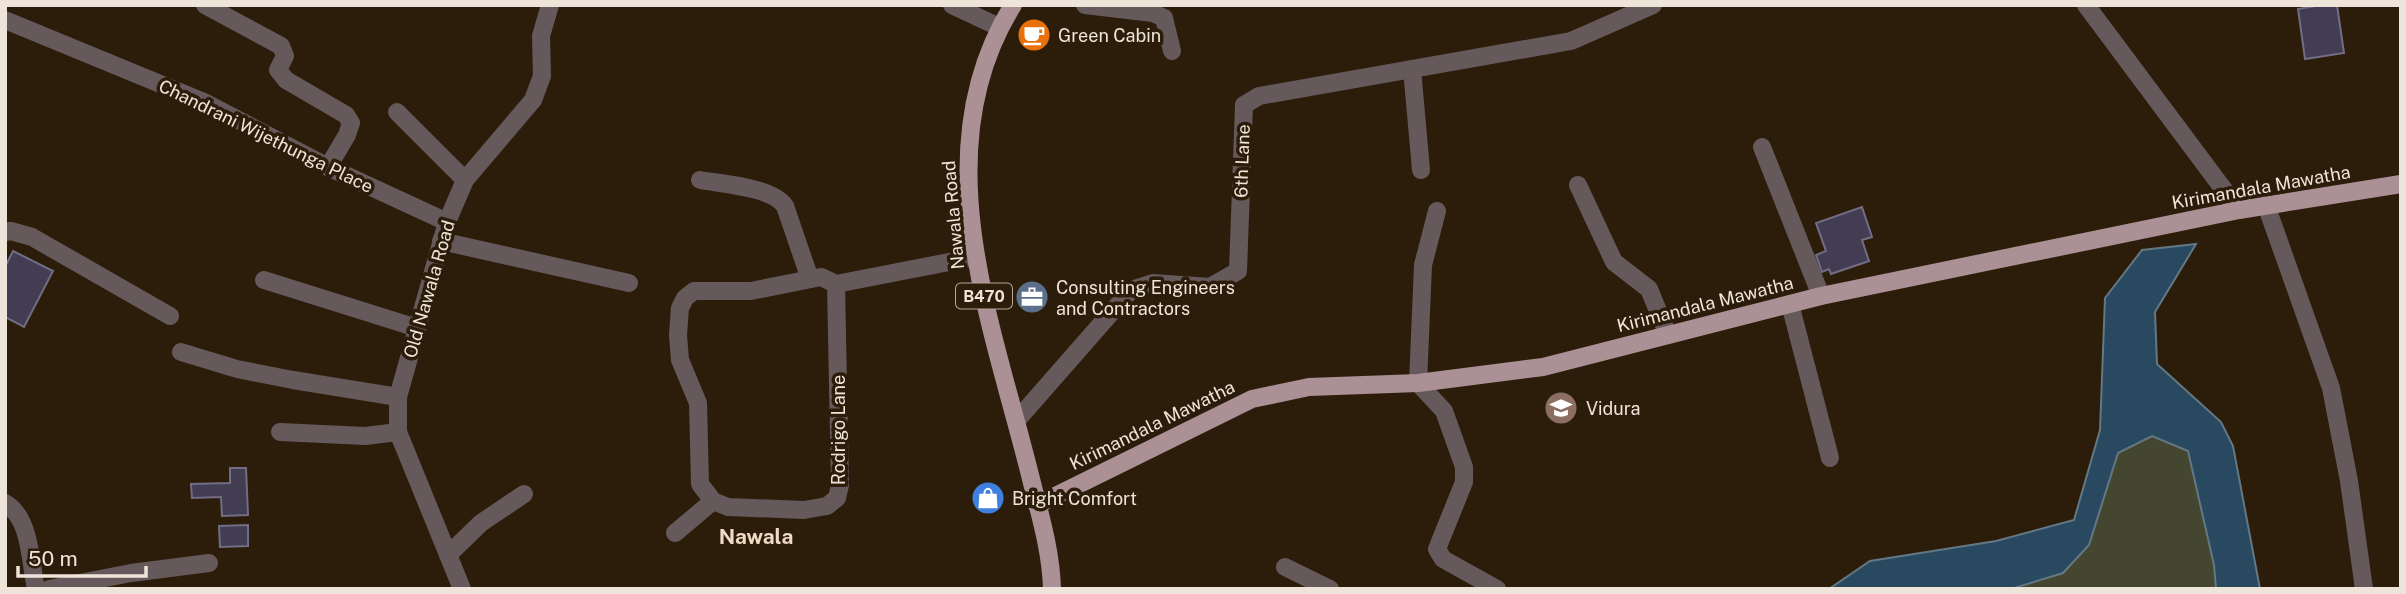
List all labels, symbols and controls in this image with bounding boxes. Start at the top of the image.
cafe icon: Green Cabin [1015,16,1053,54]
place label: Green Cabin [1058,25,1161,46]
street label: Chandrani Wijethunga Place [155,75,377,197]
street label: 6th Lane [1230,124,1254,198]
street label: Nawala Road [938,160,968,270]
street label: Kirimandala Mawatha [2170,161,2352,213]
street label: Old Nawala Road [399,218,459,360]
street label: Kirimandala Mawatha [1615,272,1795,336]
place label: Consulting Engineers and Contractors [1056,277,1235,319]
office icon: Consulting Engineers and Contractors [1013,278,1051,316]
road number: B470 [956,284,1012,308]
street label: Rodrigo Lane [828,375,849,485]
street label: Kirimandala Mawatha [1066,376,1238,474]
school or university icon: Vidura [1542,389,1580,427]
place label: Vidura [1586,398,1641,419]
shop icon: Bright Comfort [969,479,1007,517]
place label: Bright Comfort [1012,488,1137,509]
district label: Nawala [719,524,793,549]
scale bar [18,534,145,578]
text: 50 m [28,546,78,571]

